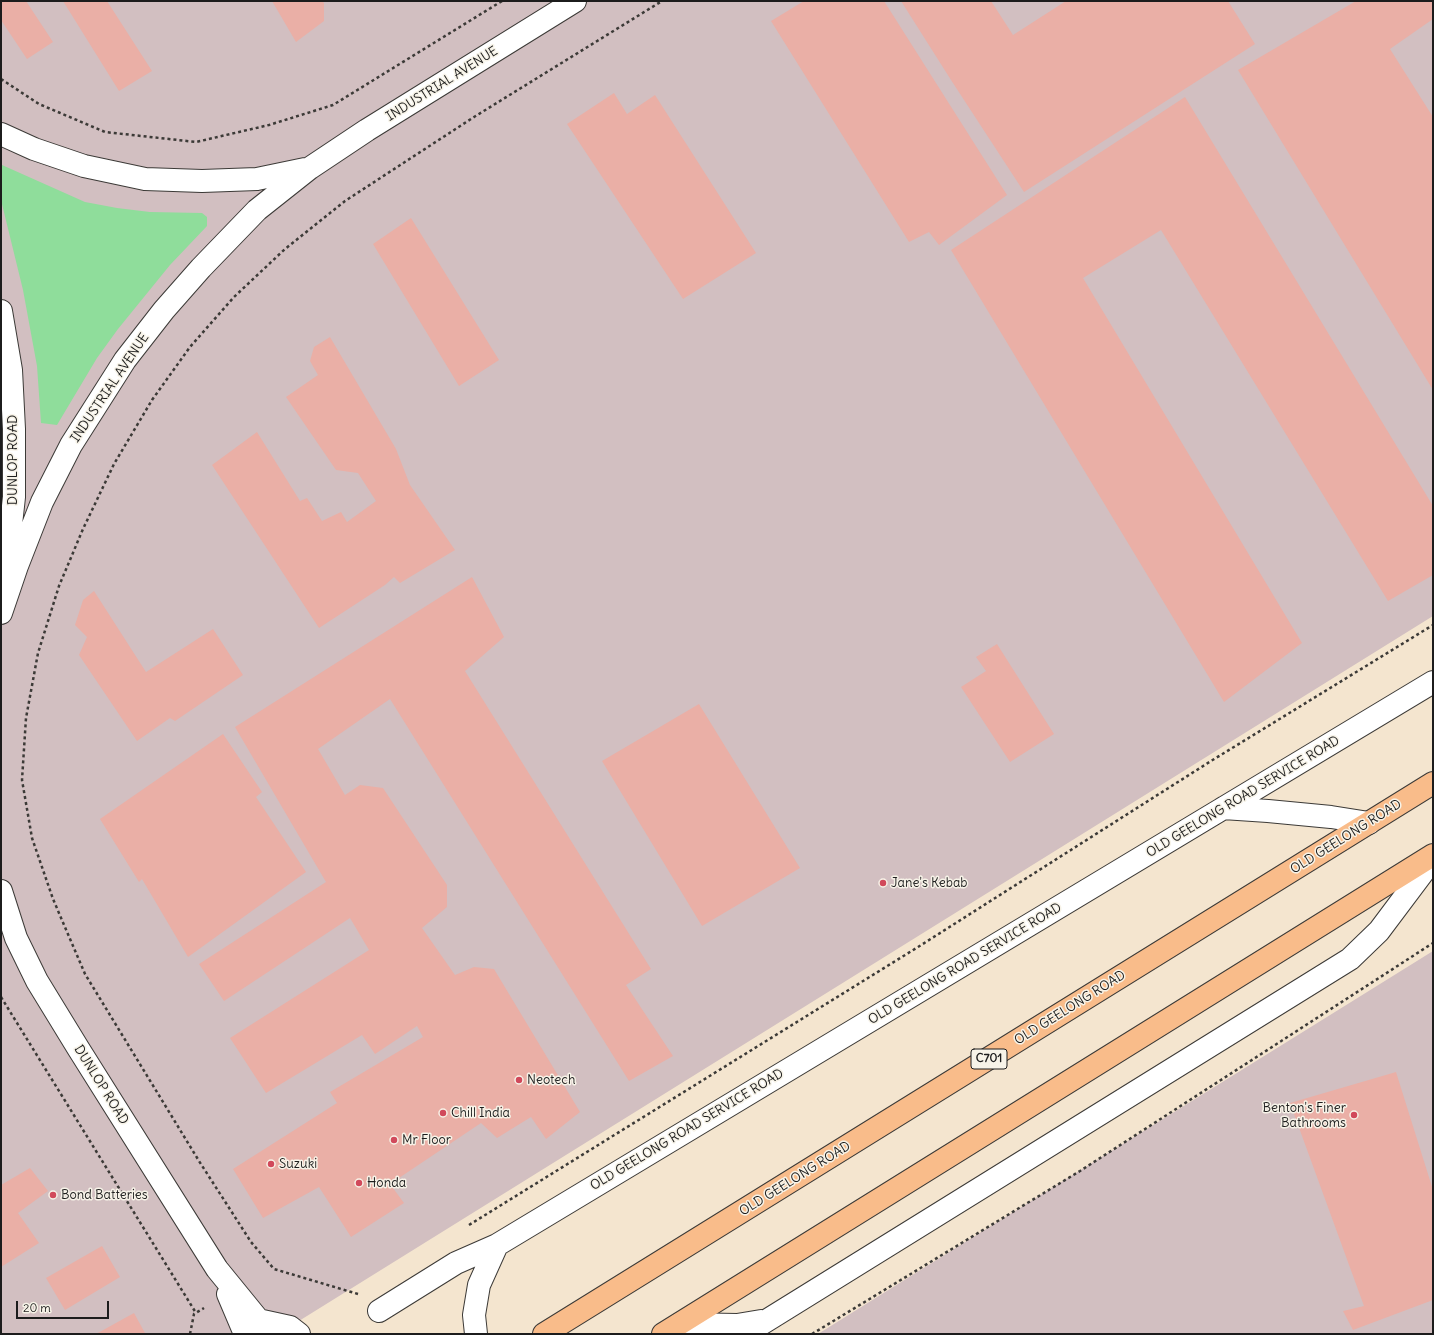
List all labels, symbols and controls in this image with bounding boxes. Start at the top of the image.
street label: INDUSTRIAL AVENUE [383,43,501,125]
street label: INDUSTRIAL AVENUE [68,330,152,446]
street label: DUNLOP ROAD [5,415,21,505]
street label: OLD GEELONG ROAD SERVICE ROAD [1144,733,1342,861]
street label: OLD GEELONG ROAD [1288,796,1404,878]
place label: Jane's Kebab [891,875,968,891]
marker: Jane's Kebab [878,878,888,888]
street label: OLD GEELONG ROAD SERVICE ROAD [866,900,1064,1028]
street label: OLD GEELONG ROAD [1012,967,1128,1049]
street label: DUNLOP ROAD [70,1043,132,1127]
road number: C701 [971,1049,1007,1069]
street label: OLD GEELONG ROAD SERVICE ROAD [588,1066,786,1194]
place label: Neotech [527,1072,575,1088]
marker: Neotech [514,1075,524,1085]
place label: Benton's Finer Bathrooms [1262,1100,1346,1131]
place label: Chill India [451,1105,510,1121]
marker: Chill India [438,1108,448,1118]
marker: Benton's Finer Bathrooms [1349,1110,1359,1120]
place label: Mr Floor [402,1132,451,1148]
marker: Mr Floor [389,1135,399,1145]
street label: OLD GEELONG ROAD [737,1138,853,1220]
place label: Suzuki [279,1156,317,1172]
marker: Suzuki [266,1159,276,1169]
place label: Honda [367,1175,406,1191]
marker: Honda [354,1178,364,1188]
place label: Bond Batteries [61,1187,148,1203]
marker: Bond Batteries [48,1190,58,1200]
scale bar [18,1293,111,1319]
text: 20 m [23,1300,51,1315]

